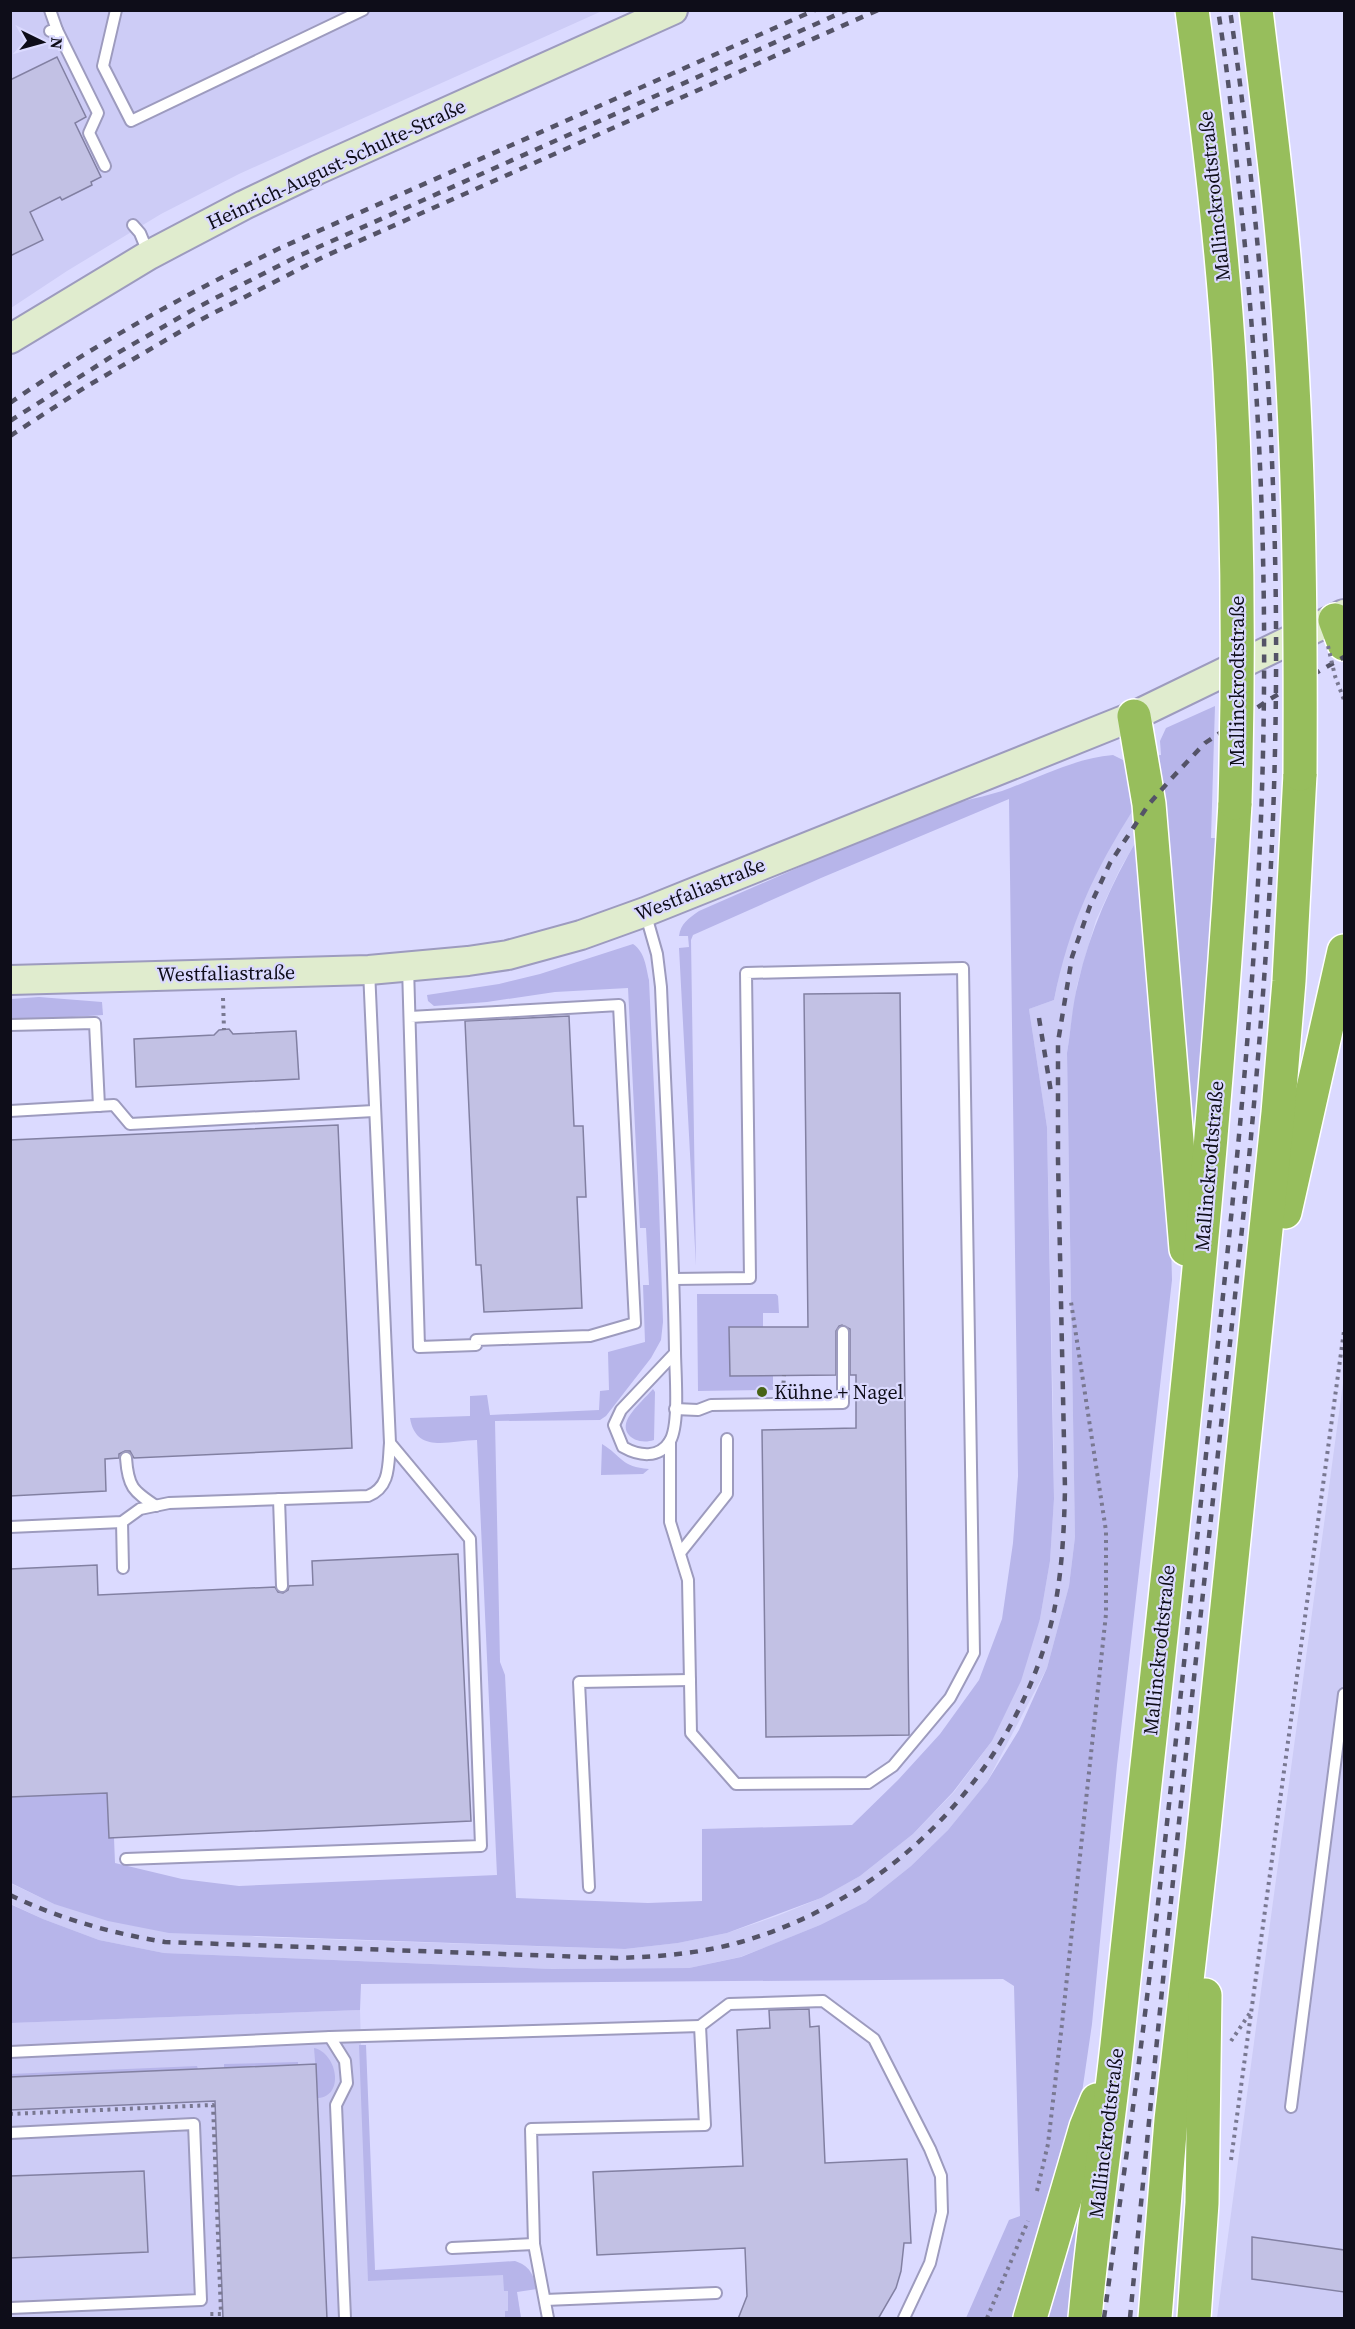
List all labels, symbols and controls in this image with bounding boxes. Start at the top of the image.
north arrow [12,12,72,72]
text: N [45,37,68,50]
street label: Heinrich-August-Schulte-Straße [202,92,470,236]
street label: Mallinckrodtstraße [1191,109,1237,283]
street label: Mallinckrodtstraße [1223,595,1251,767]
street label: Westfaliastraße [631,850,769,928]
street label: Westfaliastraße [157,958,295,988]
street label: Mallinckrodtstraße [1188,1080,1230,1252]
place label: Kühne + Nagel [774,1378,903,1406]
marker: Kühne + Nagel [755,1385,769,1399]
street label: Mallinckrodtstraße [1136,1563,1182,1737]
street label: Mallinckrodtstraße [1082,2046,1130,2220]

